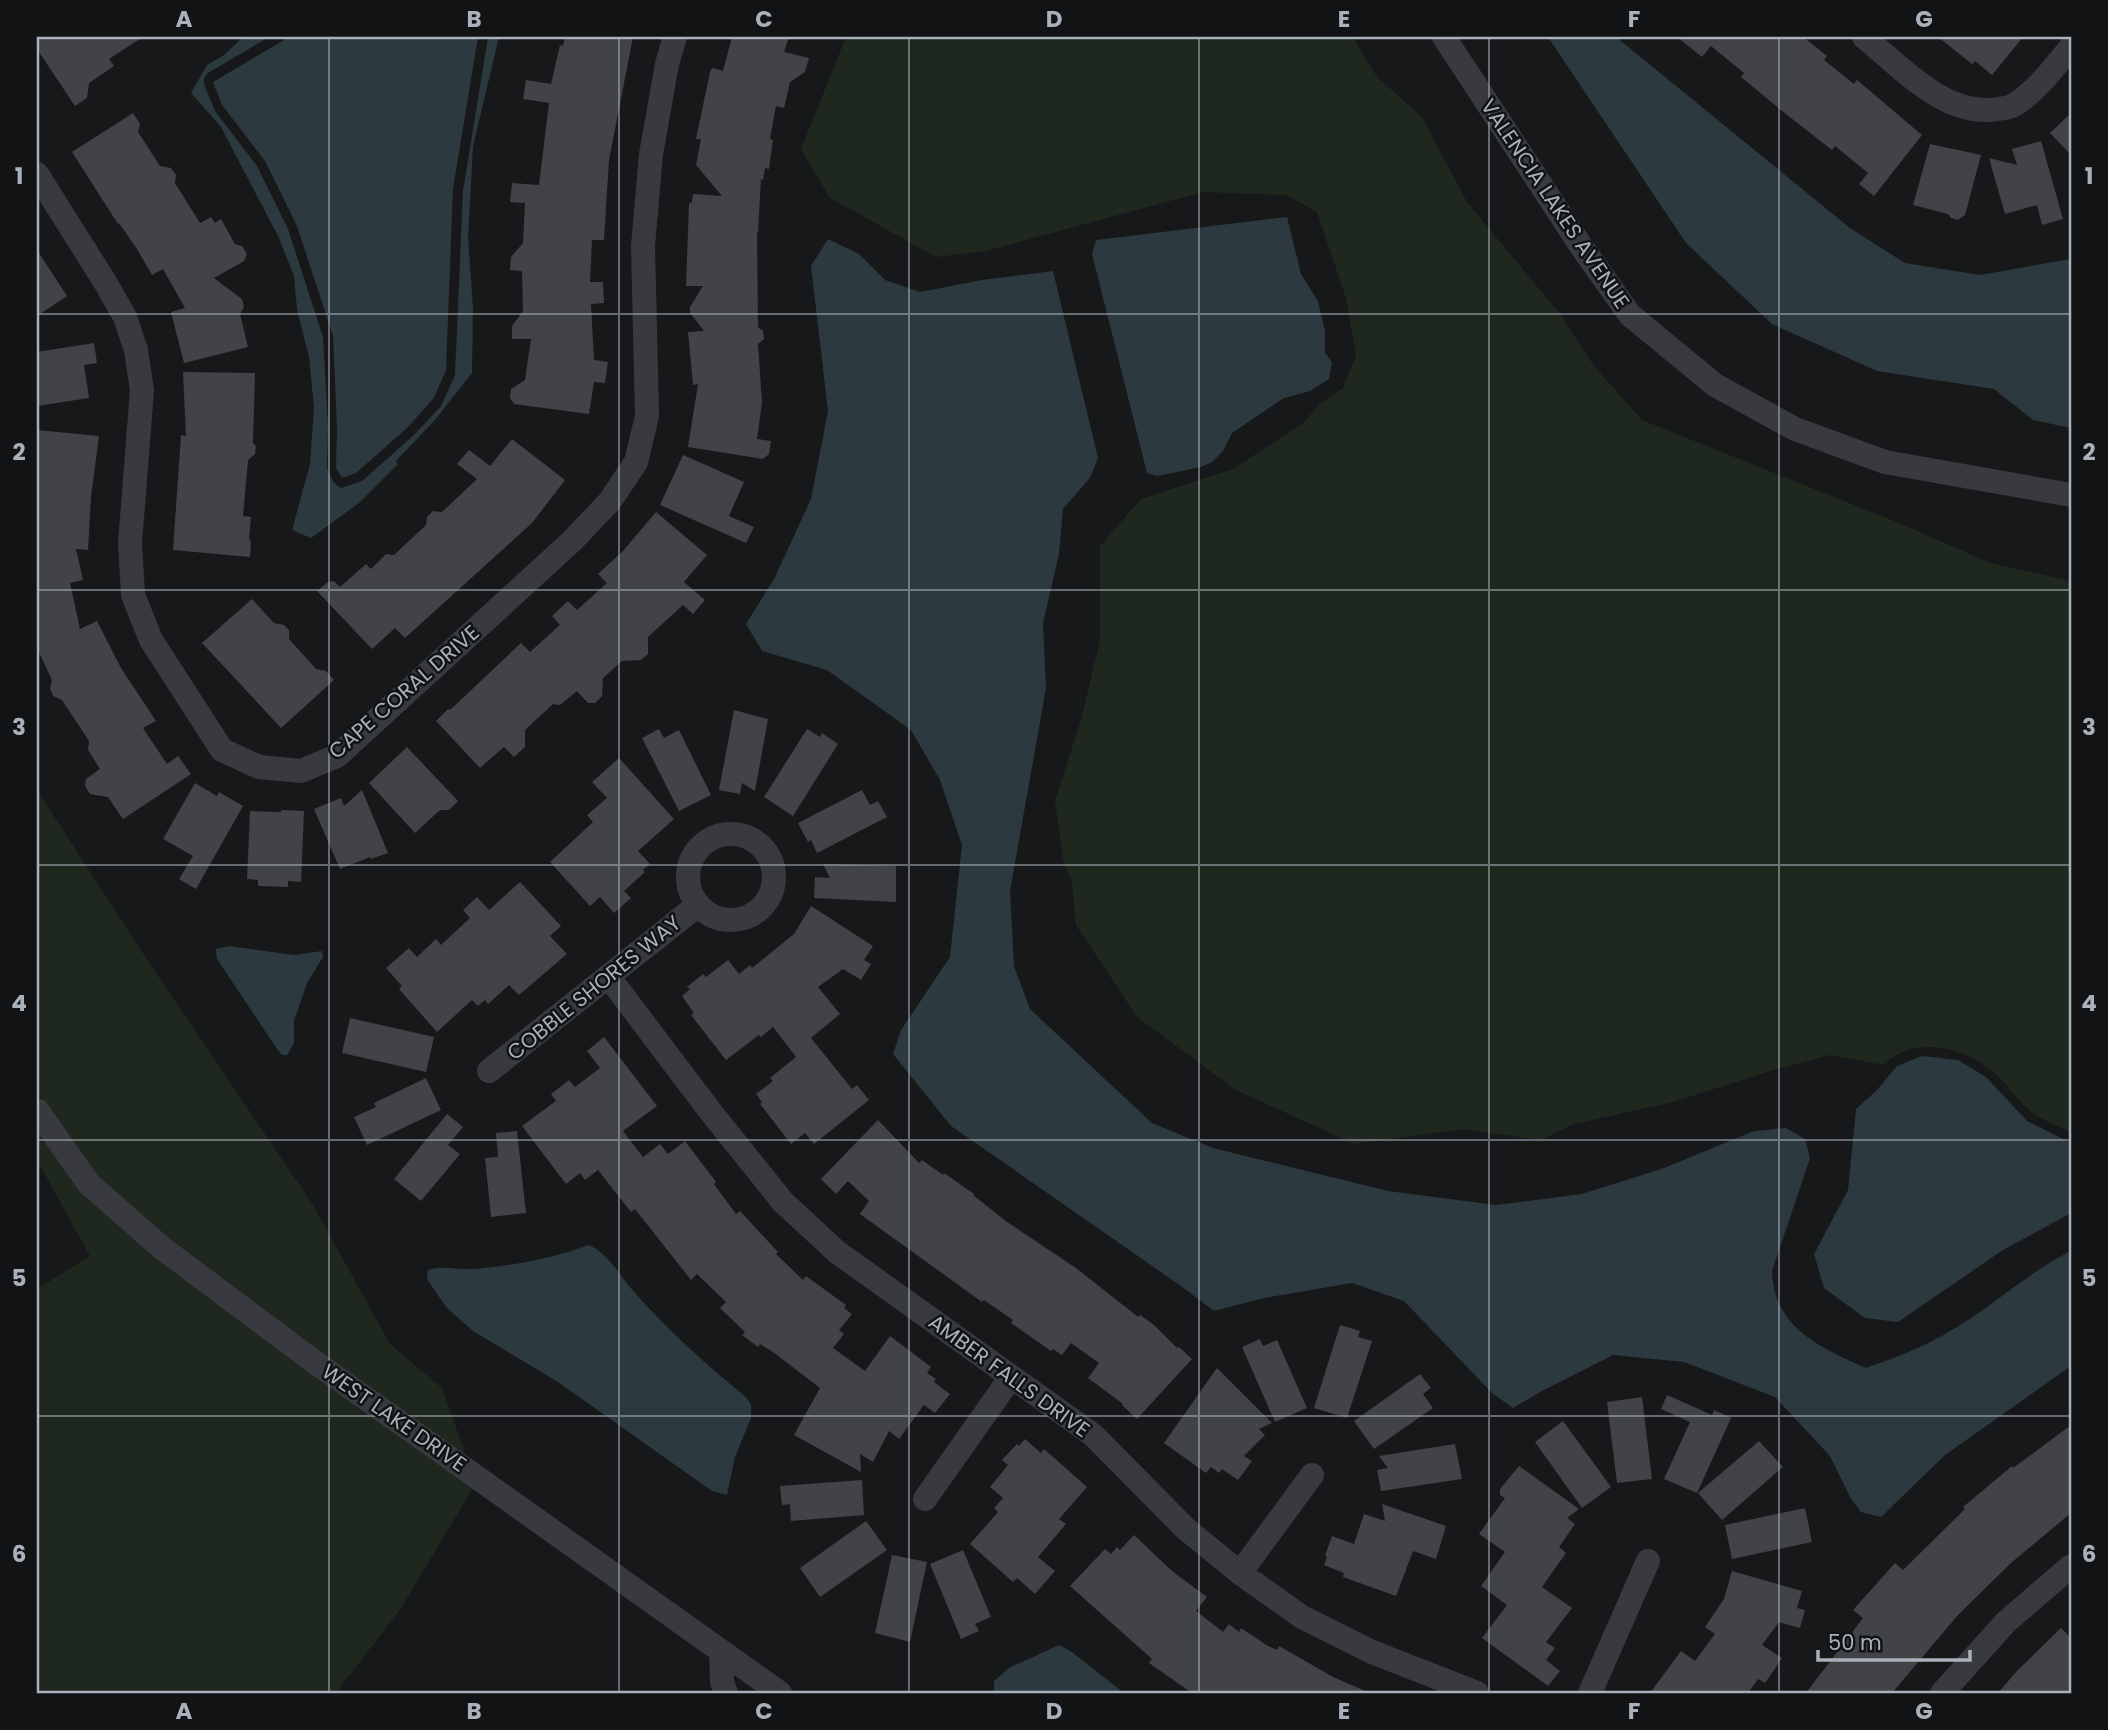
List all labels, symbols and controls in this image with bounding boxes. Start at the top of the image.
text: A [176,3,193,35]
text: B [466,3,482,35]
text: C [755,3,773,35]
text: D [1046,3,1062,35]
text: E [1338,3,1350,35]
text: F [1628,3,1640,35]
text: G [1915,3,1933,35]
street label: VALENCIA LAKES AVENUE [1474,93,1637,314]
text: 1 [15,160,23,192]
text: 1 [2085,160,2093,192]
text: 2 [12,436,26,468]
text: 2 [2082,436,2096,468]
street label: CAPE CORAL DRIVE [322,618,485,765]
text: 3 [12,711,26,743]
text: 3 [2082,711,2096,743]
street label: COBBLE SHORES WAY [501,908,687,1067]
text: 4 [11,987,27,1019]
text: 4 [2081,987,2097,1019]
text: 5 [12,1262,26,1294]
text: 5 [2082,1262,2096,1294]
street label: AMBER FALLS DRIVE [923,1307,1096,1444]
street label: WEST LAKE DRIVE [316,1357,472,1478]
text: 6 [12,1538,26,1570]
text: 6 [2082,1538,2096,1570]
scale bar [1818,1618,1970,1662]
text: 50 m [1828,1628,1882,1657]
text: A [176,1695,193,1727]
text: B [466,1695,482,1727]
text: C [755,1695,773,1727]
text: D [1046,1695,1062,1727]
text: E [1338,1695,1350,1727]
text: F [1628,1695,1640,1727]
text: G [1915,1695,1933,1727]

